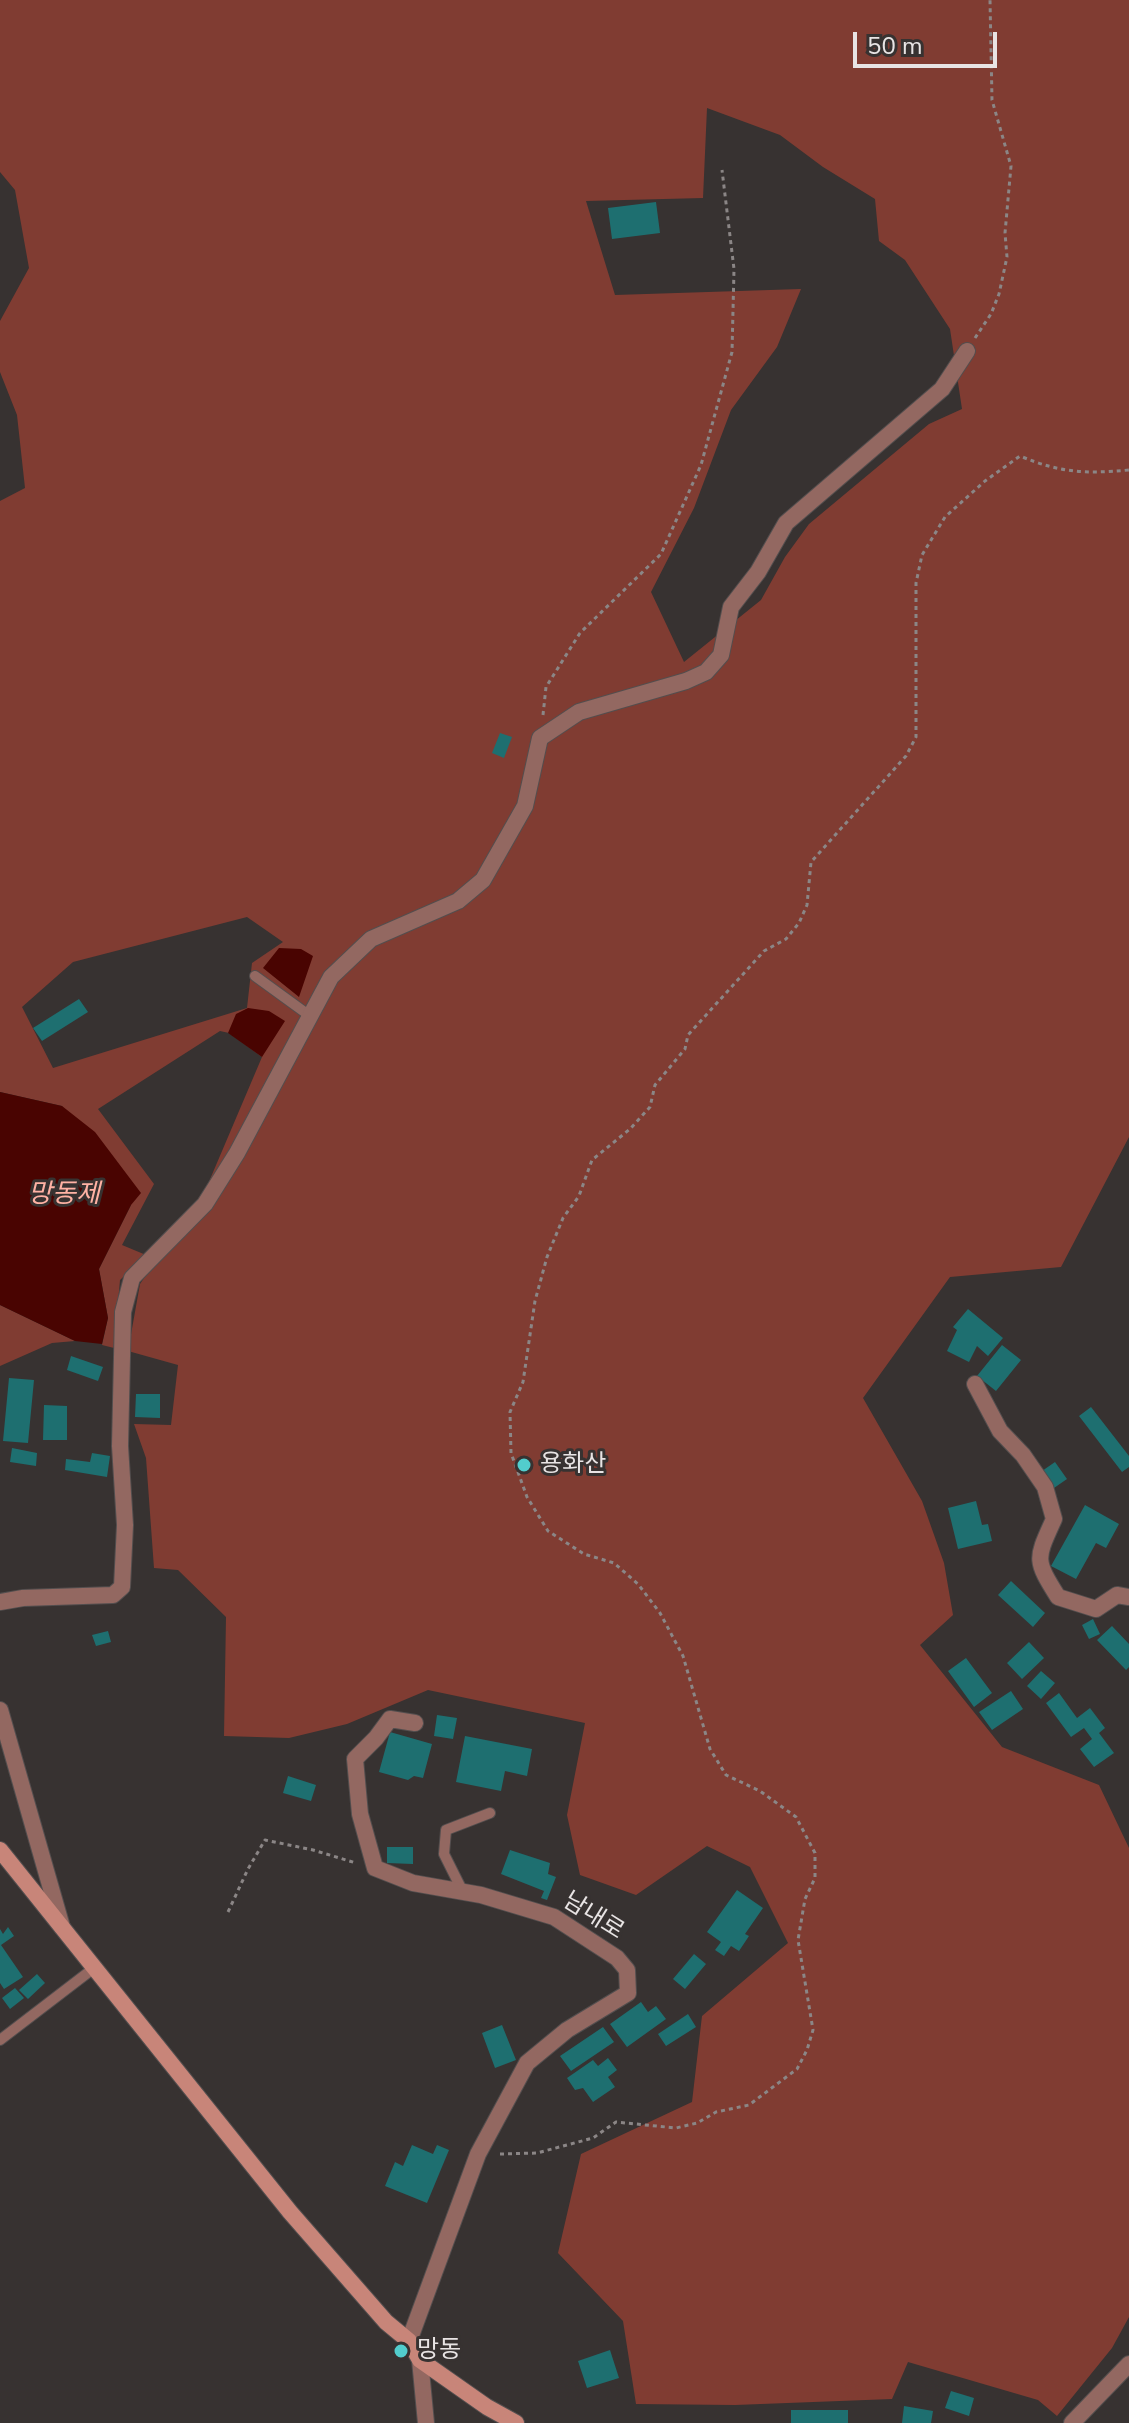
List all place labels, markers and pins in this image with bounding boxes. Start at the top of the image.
place label: 용화산 [540,1451,606,1479]
marker: 용화산 [515,1456,533,1474]
place label: 망동 [417,2337,461,2365]
marker: 망동 [392,2342,410,2360]

